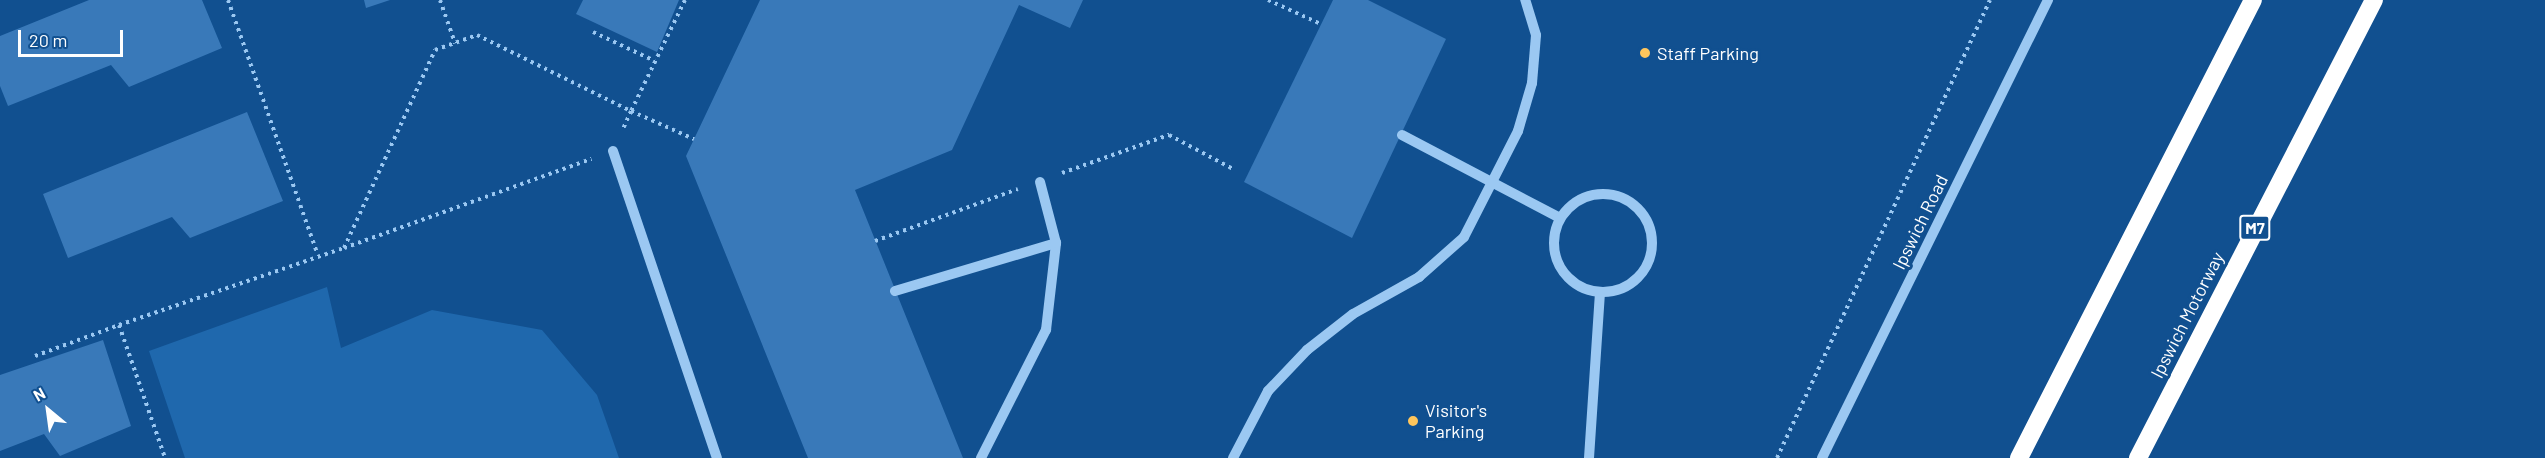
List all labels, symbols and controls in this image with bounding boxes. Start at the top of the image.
scale bar [21,18,126,56]
text: 20 m [29,29,67,51]
place label: Staff Parking [1657,42,1759,64]
marker: Staff Parking [1638,46,1652,60]
street label: Ipswich Road [1888,171,1952,273]
road number: M7 [2238,215,2272,241]
street label: Ipswich Motorway [2146,248,2228,382]
north arrow [18,380,78,440]
text: N [30,383,48,405]
place label: Visitor's Parking [1425,400,1487,442]
marker: Visitor's Parking [1406,414,1420,428]

